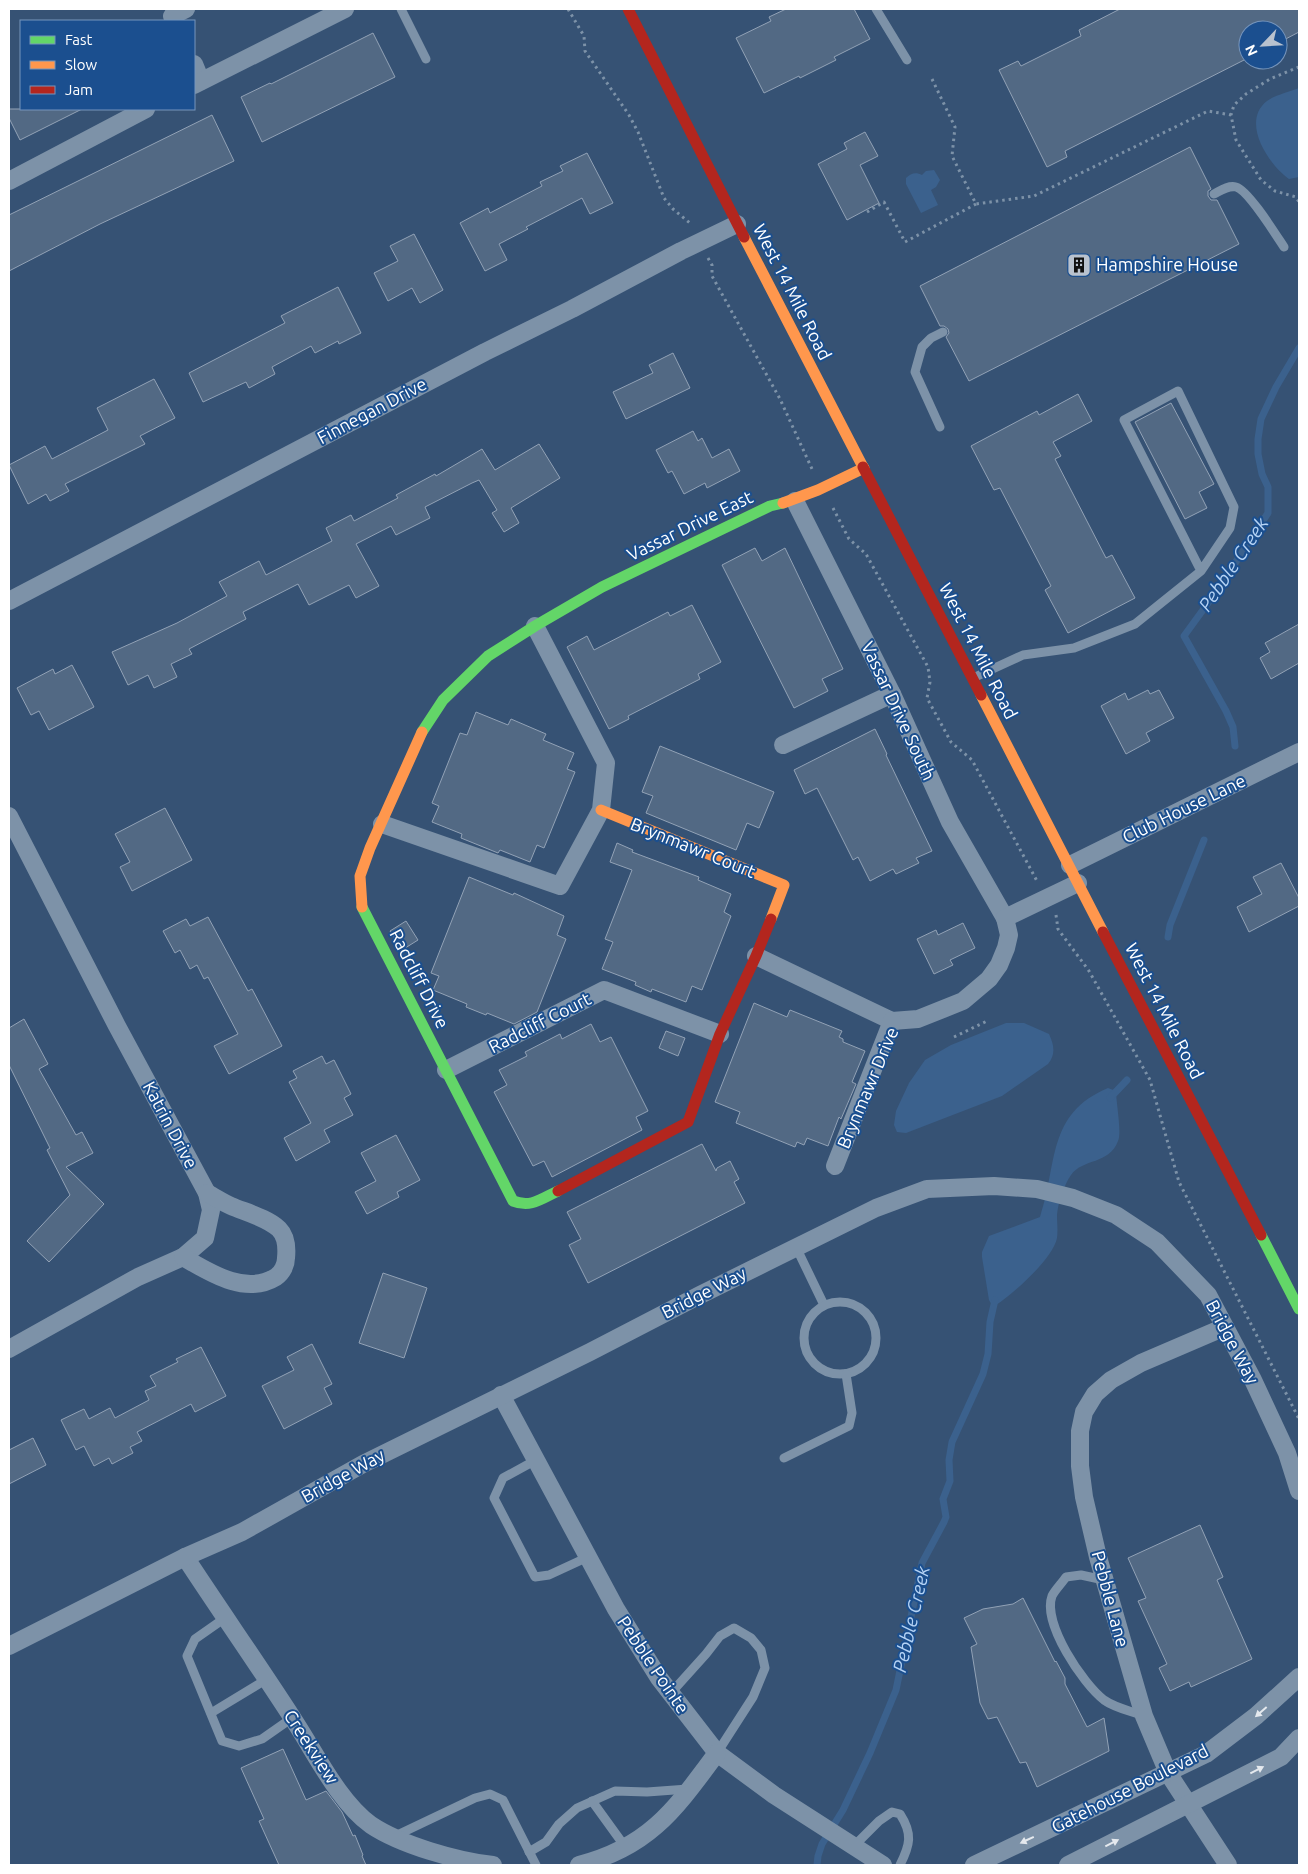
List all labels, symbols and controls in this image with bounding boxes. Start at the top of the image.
legend [20,20,195,110]
north arrow [1238,20,1288,70]
text: Fast [65,31,93,48]
text: N [1242,42,1261,59]
text: Slow [65,56,98,73]
text: Jam [65,81,93,98]
street label: West 14 Mile Road [750,220,836,363]
building icon: Hampshire House [1066,252,1092,278]
place label: Hampshire House [1096,254,1238,274]
street label: Finnegan Drive [313,373,430,447]
street label: Vassar Drive East [624,486,756,564]
water label: Pebble Creek [1194,513,1273,615]
street label: West 14 Mile Road [936,579,1022,722]
street label: Vassar Drive South [858,638,940,783]
street label: Club House Lane [1119,770,1248,847]
street label: Brynmawr Court [628,813,759,881]
street label: Radcliff Drive [386,926,454,1032]
street label: West 14 Mile Road [1122,939,1208,1082]
street label: Radcliff Court [485,988,594,1056]
street label: Brynmawr Drive [833,1024,902,1151]
street label: Katrin Drive [140,1078,202,1171]
street label: Bridge Way [658,1262,749,1322]
street label: Bridge Way [1203,1296,1263,1387]
street label: Bridge Way [298,1444,388,1506]
street label: Pebble Lane [1089,1548,1133,1649]
water label: Pebble Creek [888,1563,934,1674]
street label: Pebble Pointe [614,1612,694,1717]
street label: Creekview [281,1706,343,1787]
one-way arrow [1254,1706,1267,1717]
street label: Gatehouse Boulevard [1048,1740,1211,1836]
one-way arrow [1250,1766,1264,1774]
one-way arrow [1020,1836,1034,1844]
one-way arrow [1105,1839,1119,1847]

